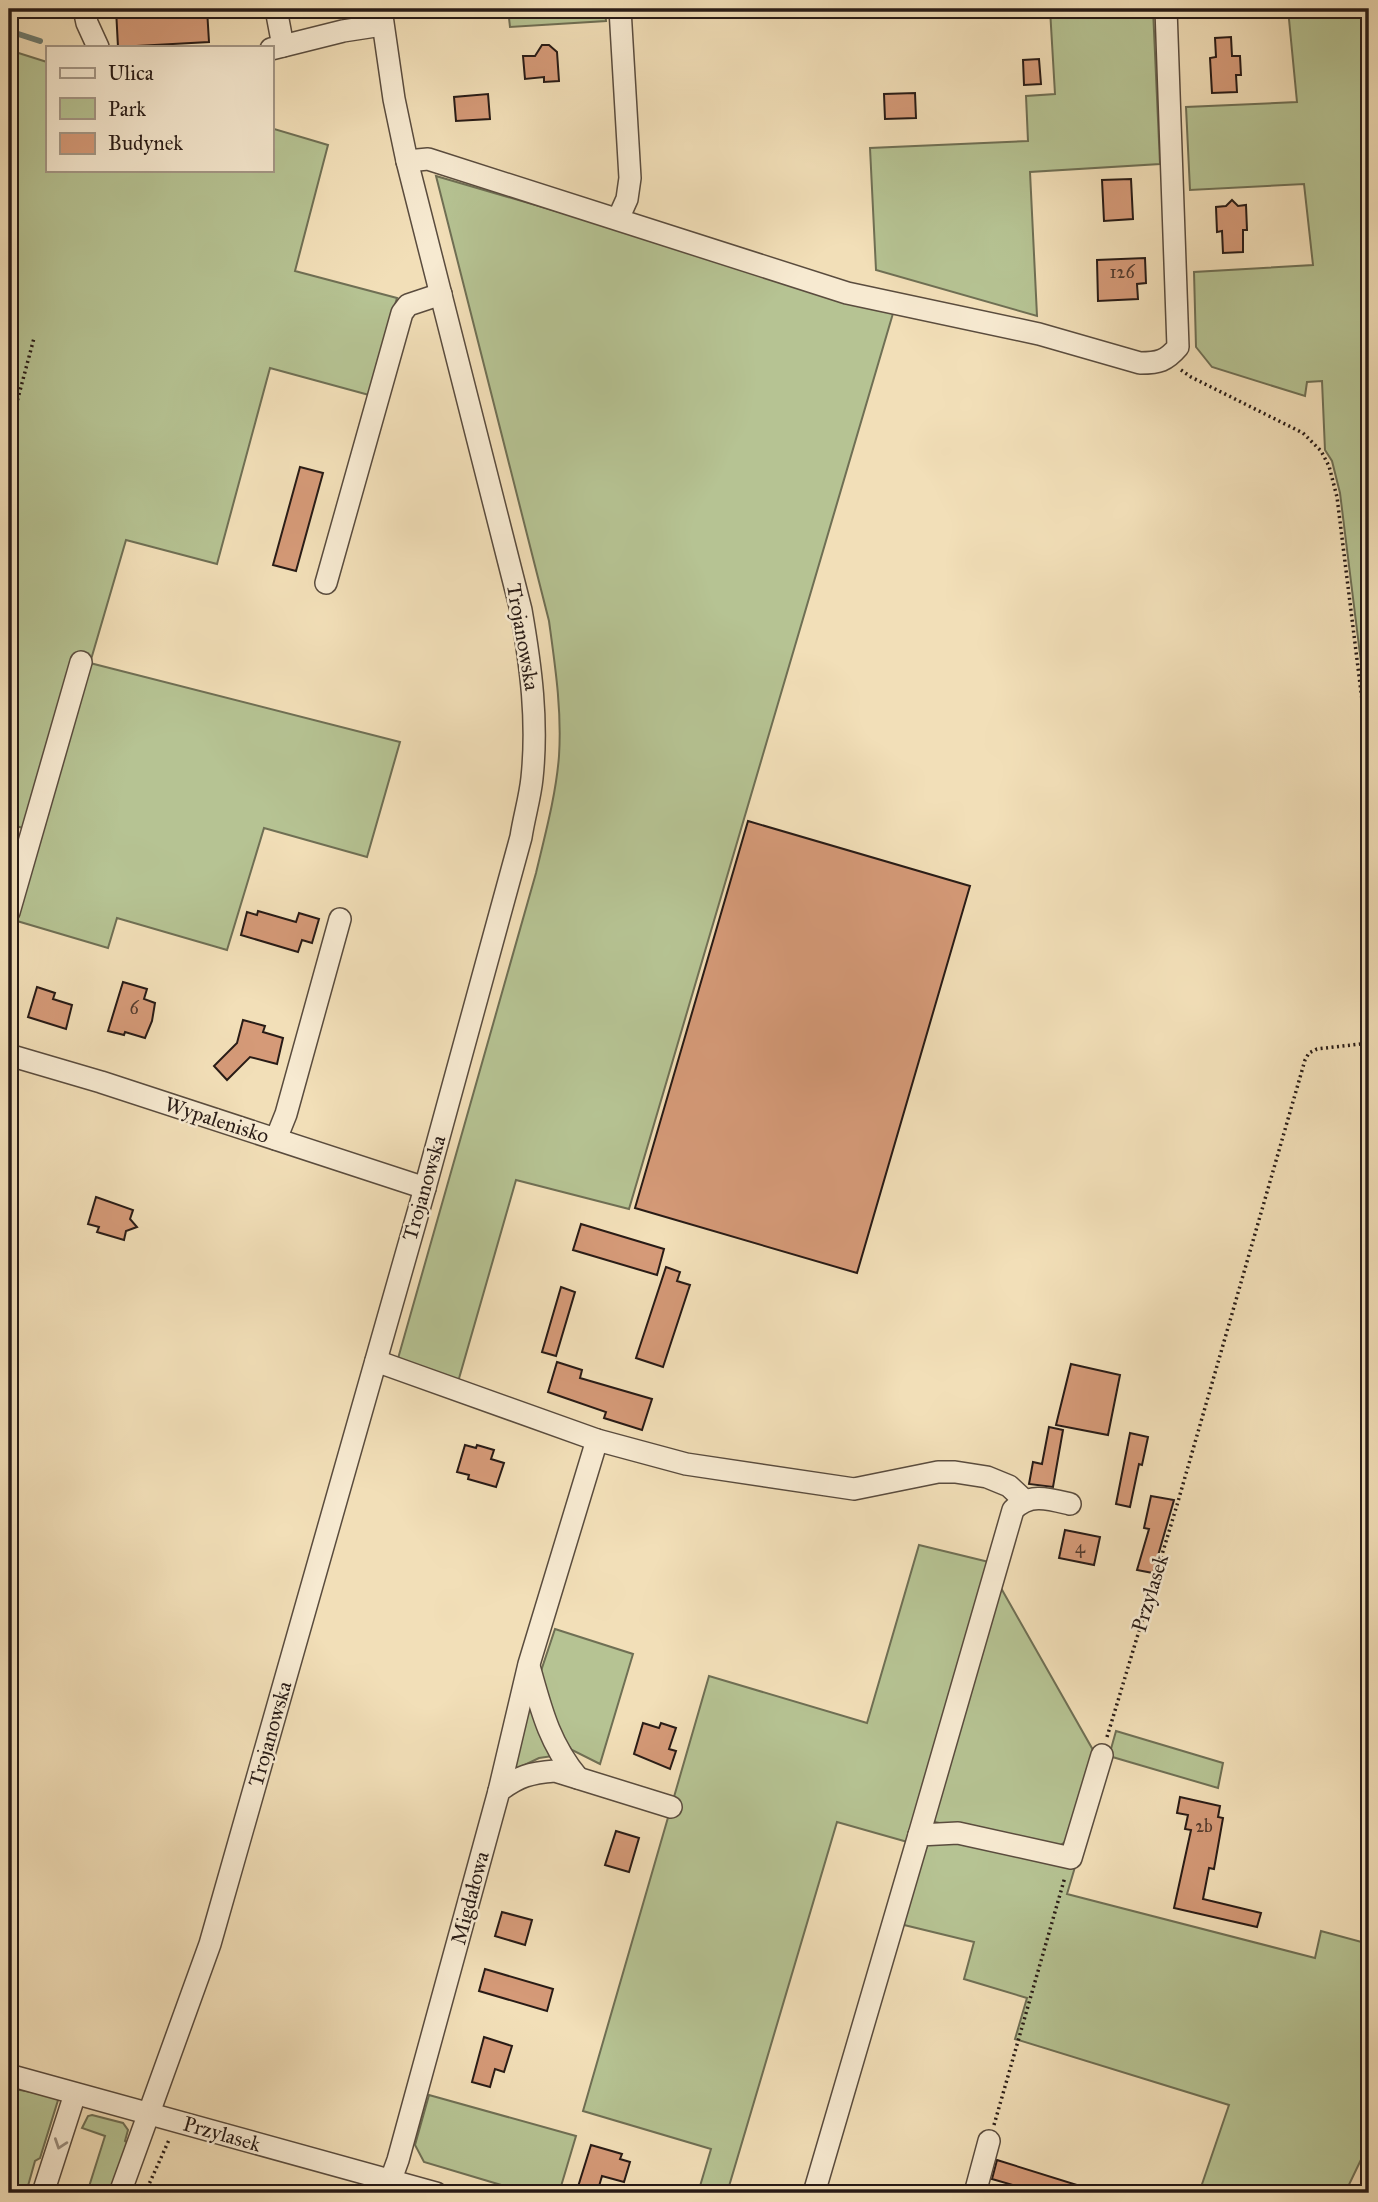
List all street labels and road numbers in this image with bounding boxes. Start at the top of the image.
street label: Trojanowska [501,581,545,693]
street label: Wypalenisko [161,1091,273,1149]
street label: Trojanowska [397,1132,451,1244]
street label: Przylasek [1126,1551,1174,1635]
street label: Trojanowska [243,1678,297,1790]
street label: Migdałowa [445,1848,495,1947]
street label: Przylasek [180,2111,264,2158]

